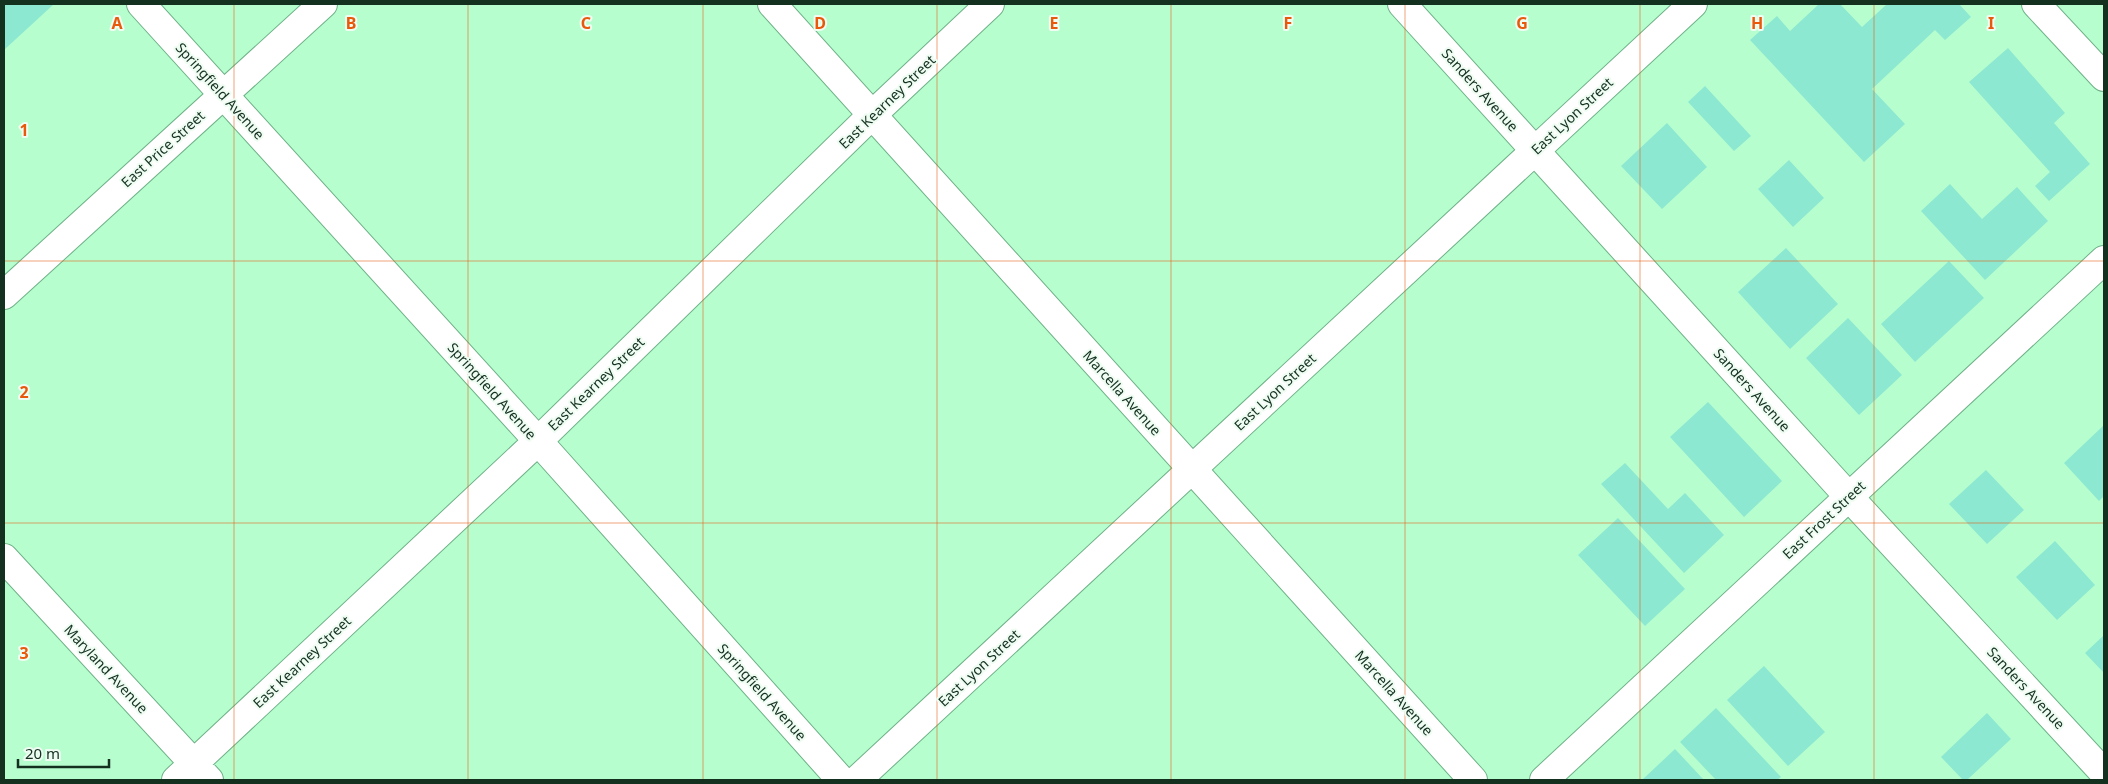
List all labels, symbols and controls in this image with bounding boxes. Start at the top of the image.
text: A [111,12,123,34]
text: B [346,12,356,34]
text: C [581,12,591,34]
text: D [814,12,826,34]
text: E [1050,12,1059,34]
text: F [1284,12,1292,34]
text: G [1516,12,1528,34]
text: H [1751,12,1763,34]
text: I [1988,12,1994,34]
street label: Springfield Avenue [172,38,269,143]
street label: Sanders Avenue [1438,44,1523,135]
street label: East Kearney Street [834,51,939,153]
street label: East Lyon Street [1527,73,1617,159]
street label: East Price Street [117,106,209,191]
text: 1 [19,119,29,141]
street label: East Kearney Street [543,333,648,435]
street label: Springfield Avenue [444,338,541,443]
street label: Sanders Avenue [1710,344,1795,435]
street label: Marcella Avenue [1079,346,1166,439]
street label: East Lyon Street [1230,349,1320,435]
text: 2 [19,381,29,403]
street label: East Frost Street [1778,476,1869,563]
street label: East Kearney Street [249,611,355,712]
street label: Maryland Avenue [60,620,153,717]
street label: East Lyon Street [934,625,1024,711]
street label: Springfield Avenue [714,639,811,744]
text: 3 [19,642,29,664]
street label: Sanders Avenue [1983,642,2070,733]
street label: Marcella Avenue [1351,646,1438,739]
scale bar [18,736,109,768]
text: 20 m [25,743,60,763]

